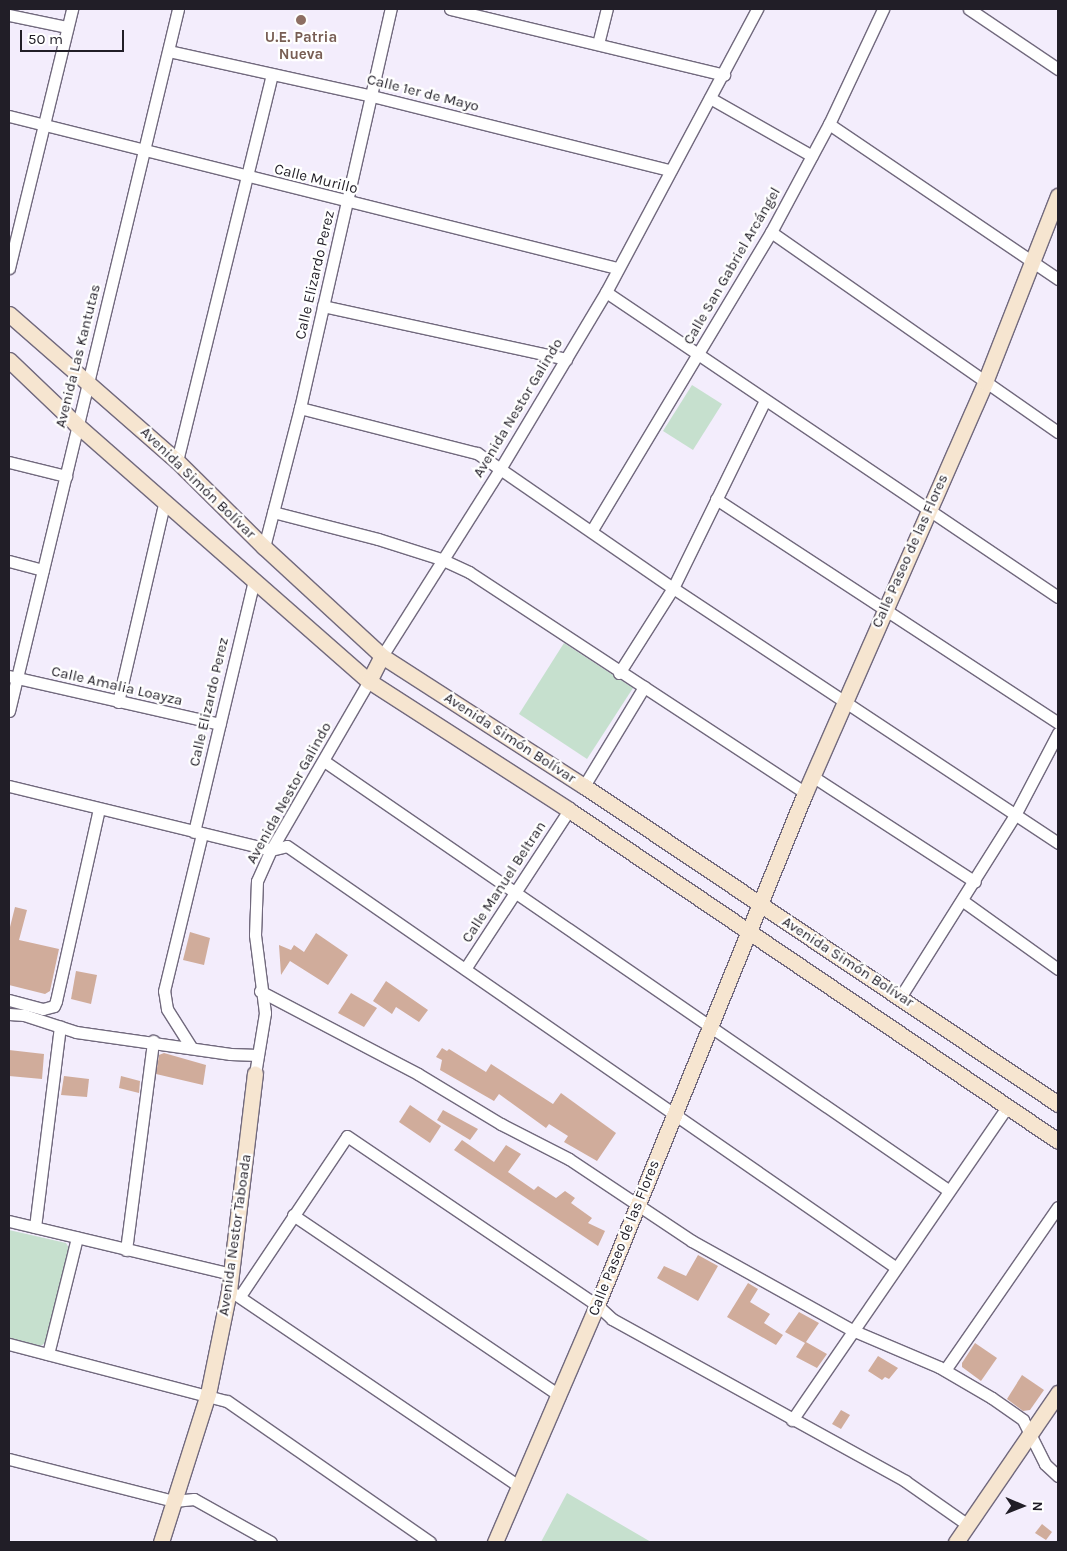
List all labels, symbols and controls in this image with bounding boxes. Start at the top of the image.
marker: U.E. Patria Nueva [295,14,307,26]
scale bar [22,20,126,52]
place label: U.E. Patria Nueva [265,28,337,63]
text: 50 m [28,30,63,48]
street label: Calle 1er de Mayo [365,70,481,116]
street label: Calle Murillo [272,160,360,198]
street label: Calle San Gabriel Arcángel [680,184,784,348]
street label: Calle Elizardo Perez [291,209,339,341]
street label: Avenida Las Kantutas [51,282,105,430]
street label: Avenida Nestor Galindo [469,335,567,481]
street label: Avenida Simón Bolívar [137,423,259,543]
street label: Calle Paseo de las Flores [868,471,952,631]
street label: Calle Elizardo Perez [185,636,233,768]
street label: Calle Amalia Loayza [50,662,184,710]
street label: Avenida Simón Bolívar [441,689,579,787]
street label: Avenida Nestor Galindo [243,719,335,867]
street label: Calle Manuel Beltran [458,818,550,946]
street label: Avenida Simón Bolívar [779,913,917,1011]
street label: Avenida Nestor Taboada [215,1153,255,1317]
street label: Calle Paseo de las Flores [584,1158,664,1318]
north arrow [997,1481,1047,1531]
text: N [1029,1501,1046,1511]

